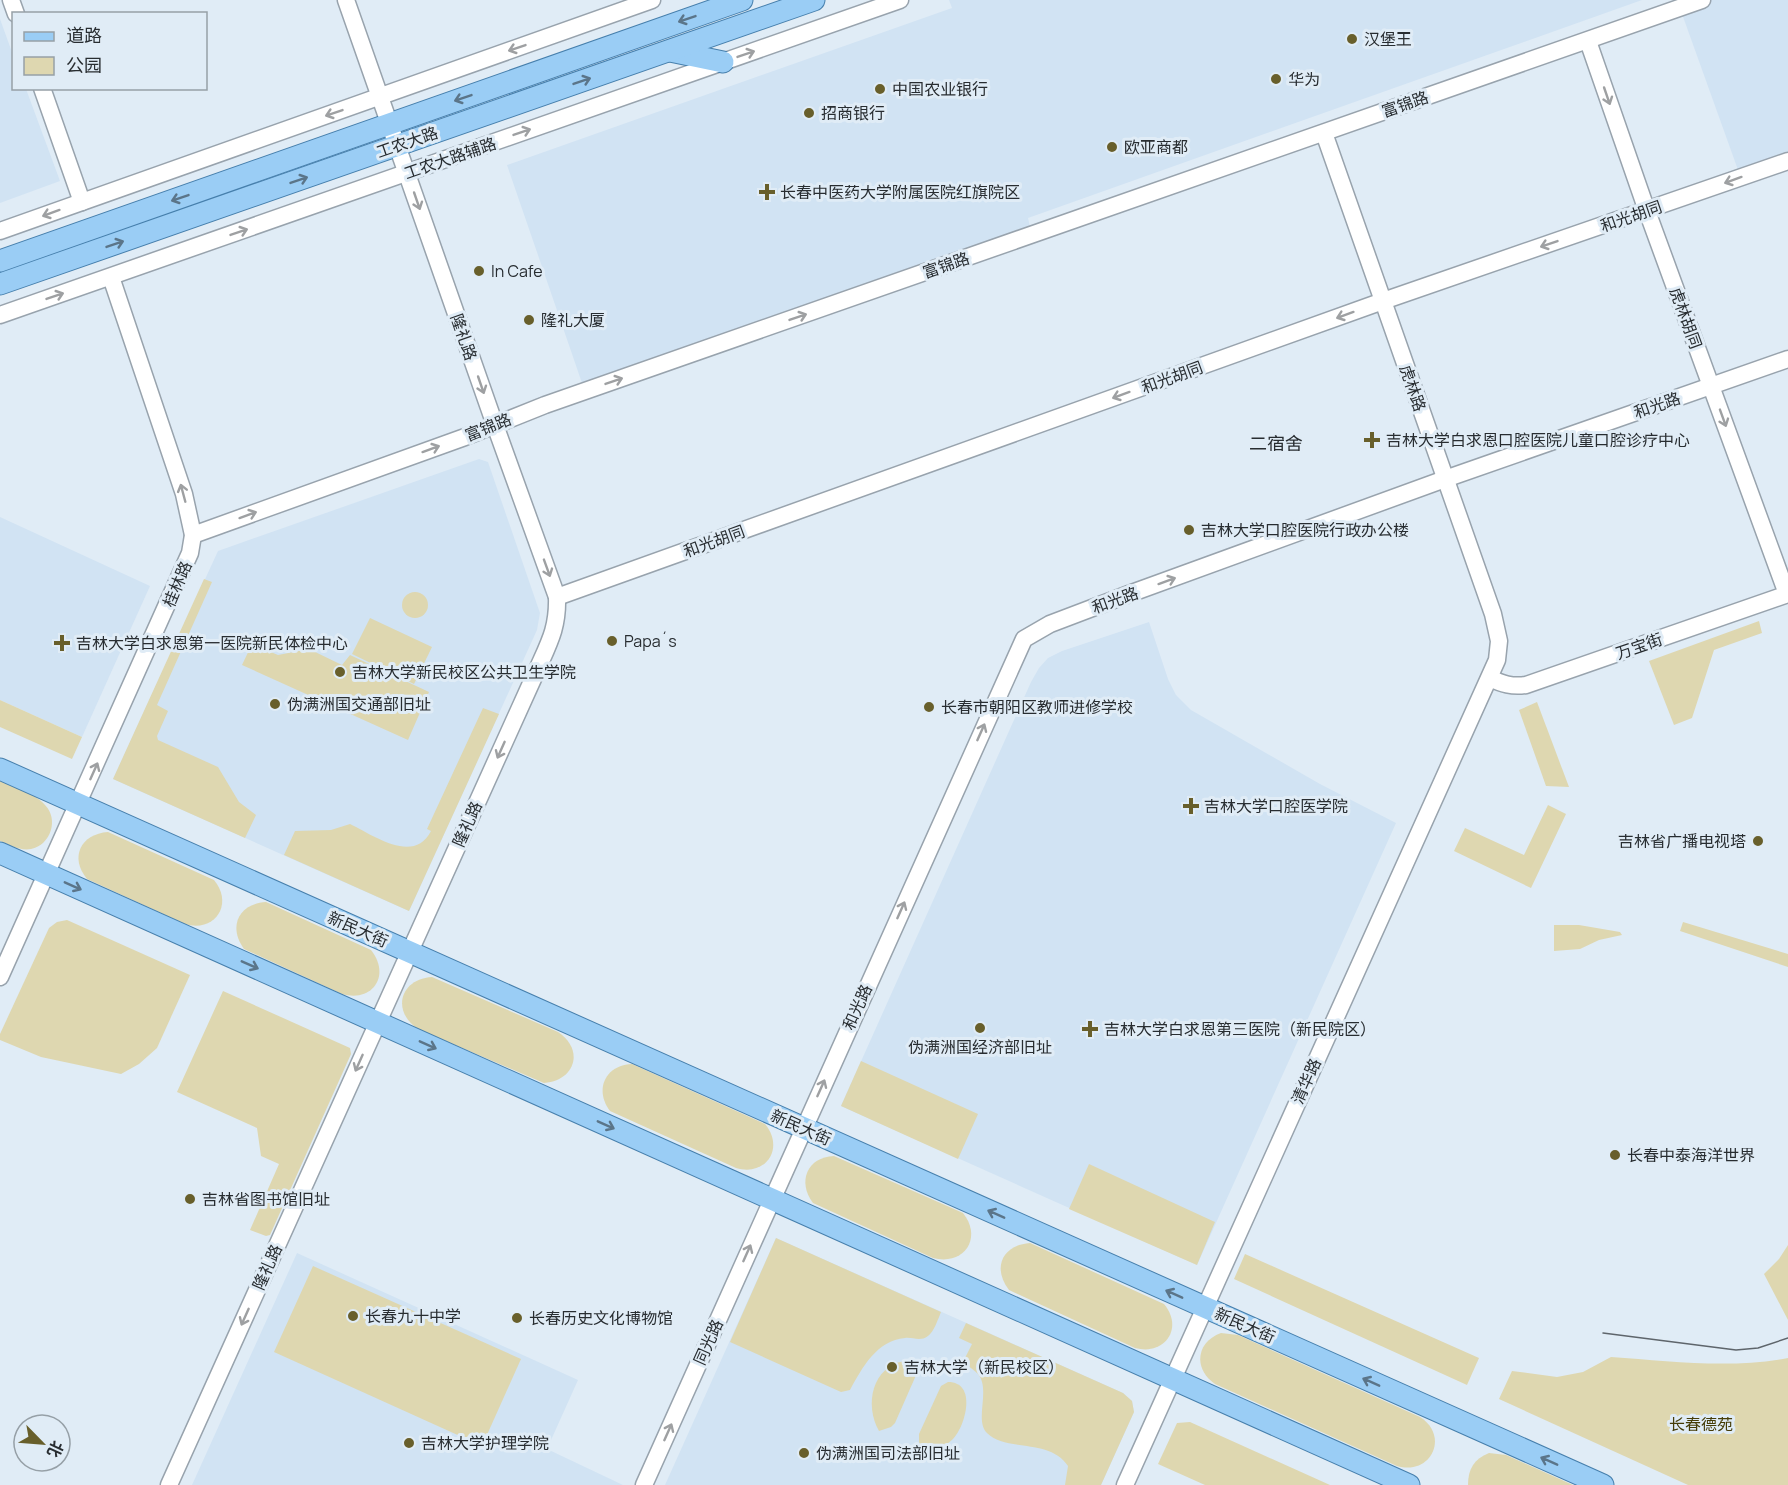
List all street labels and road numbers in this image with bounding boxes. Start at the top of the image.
street label: 富锦路 [1379,86,1431,122]
street label: 工农大路 [373,121,441,163]
street label: 工农大路辅路 [401,132,499,184]
street label: 和光胡同 [1597,195,1665,237]
street label: 富锦路 [920,247,972,283]
street label: 虎林胡同 [1665,284,1707,352]
street label: 隆礼路 [446,311,482,363]
street label: 和光胡同 [1138,356,1206,398]
street label: 虎林路 [1395,362,1431,414]
street label: 和光路 [1631,387,1683,423]
street label: 富锦路 [462,408,514,446]
street label: 和光胡同 [680,520,748,562]
street label: 桂林路 [157,558,197,610]
street label: 和光路 [1089,581,1141,619]
street label: 万宝街 [1613,628,1665,664]
street label: 隆礼路 [447,798,487,850]
street label: 新民大街 [324,906,392,952]
street label: 和光路 [837,981,877,1033]
street label: 清华路 [1286,1055,1326,1107]
street label: 新民大街 [767,1104,835,1150]
street label: 隆礼路 [247,1241,287,1293]
street label: 新民大街 [1211,1302,1279,1348]
street label: 同光路 [688,1316,728,1368]

